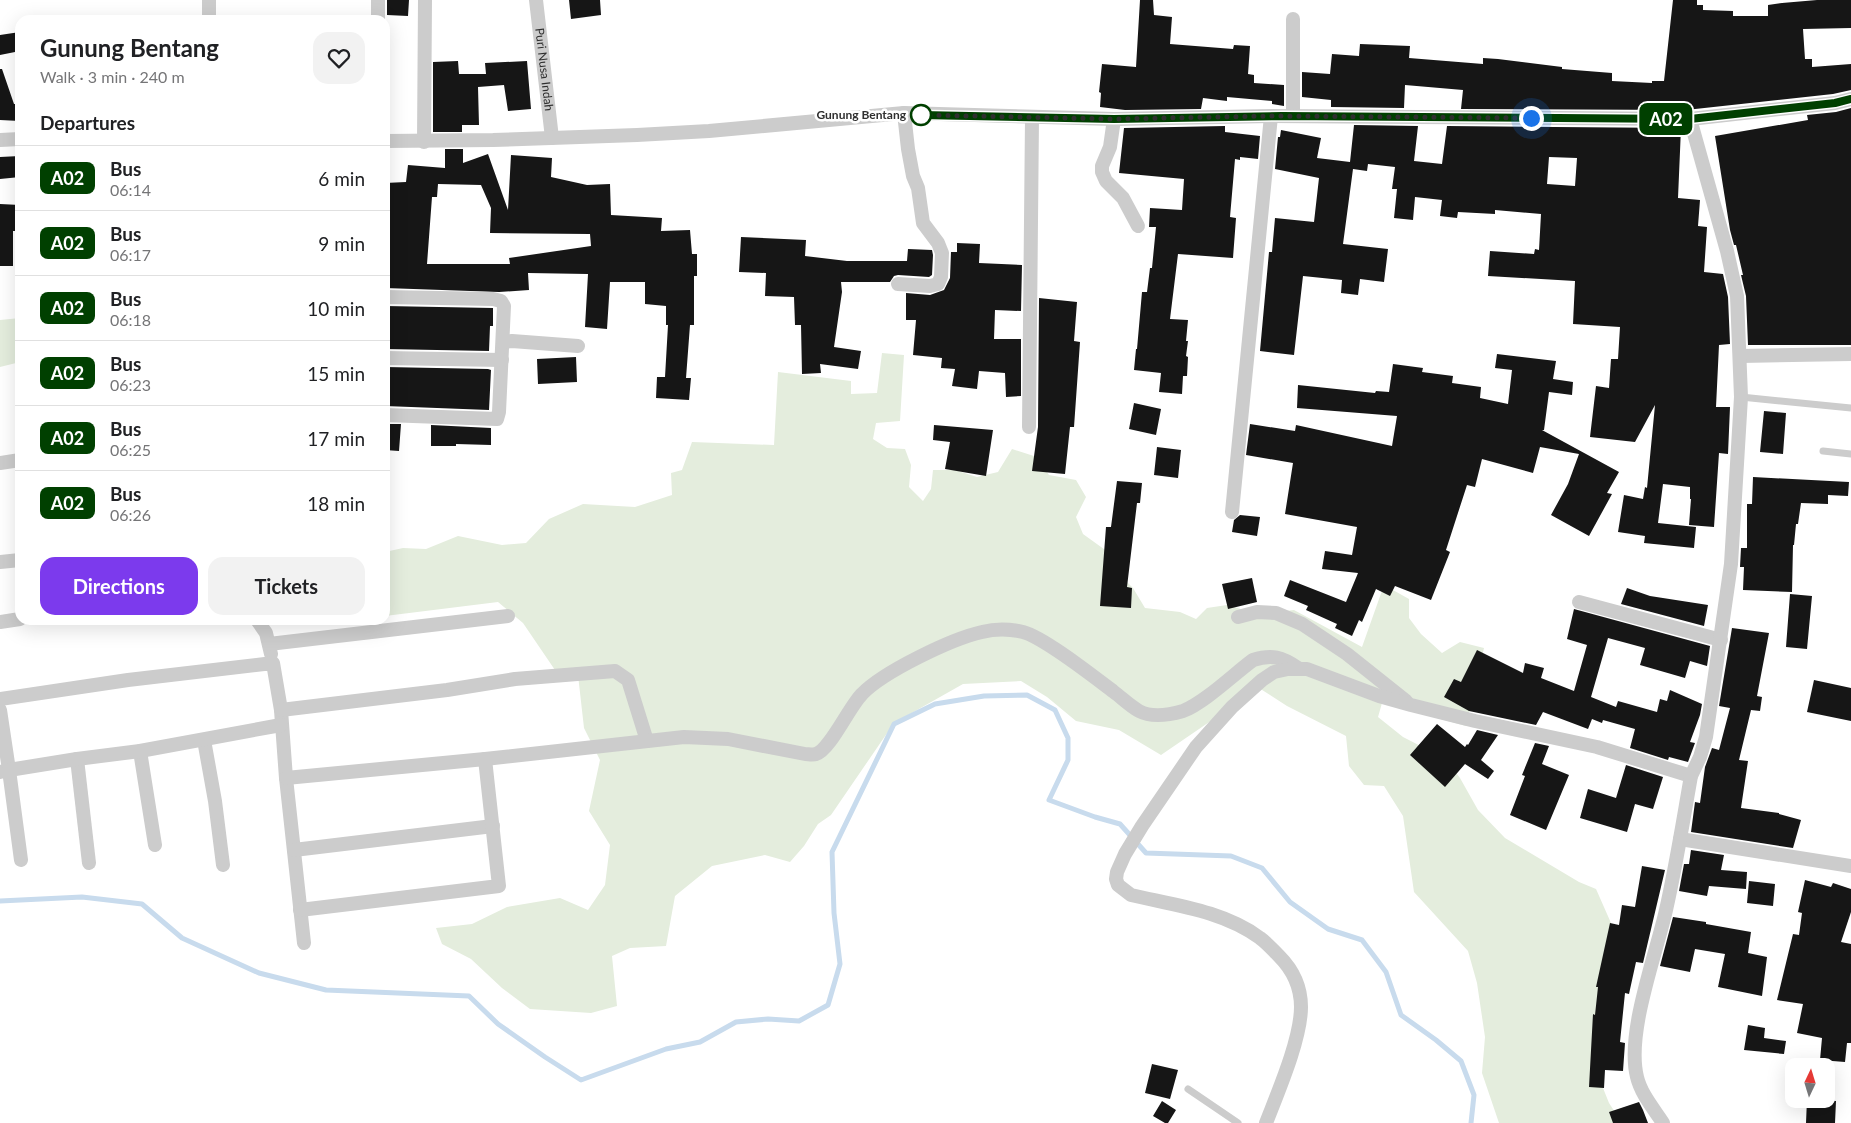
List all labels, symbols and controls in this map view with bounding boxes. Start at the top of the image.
street label: Puri Nusa Indah [532,27,557,112]
button: heart [313,32,365,84]
text: Gunung Bentang [40,33,219,62]
text: Walk · 3 min · 240 m [40,67,185,86]
line badge: A02 [1637,103,1695,135]
marker: Gunung Bentang [910,104,932,126]
your location [1519,106,1544,131]
place label: Gunung Bentang [816,107,907,122]
text: A02 [1649,108,1683,130]
text: Departures [40,111,135,134]
text: Bus [110,157,141,180]
text: A02 [51,167,84,189]
text: 6 min [318,167,365,190]
text: 06:14 [110,180,151,199]
text: Bus [110,222,141,245]
text: A02 [51,232,84,254]
text: 9 min [318,232,365,255]
text: 06:17 [110,245,151,264]
text: Bus [110,287,141,310]
text: A02 [51,297,84,319]
text: 10 min [307,297,365,320]
text: 06:18 [110,310,151,329]
text: Bus [110,352,141,375]
text: A02 [51,362,84,384]
text: 15 min [307,362,365,385]
text: 06:23 [110,375,151,394]
text: Bus [110,417,141,440]
text: A02 [51,427,84,449]
text: 17 min [307,427,365,450]
text: 06:25 [110,440,151,459]
text: Bus [110,482,141,505]
text: A02 [51,492,84,514]
text: 18 min [307,492,365,515]
text: 06:26 [110,505,151,524]
button: Directions [40,557,198,615]
button: Tickets [208,557,365,615]
north arrow [1785,1058,1835,1108]
map controls [1785,1058,1835,1108]

